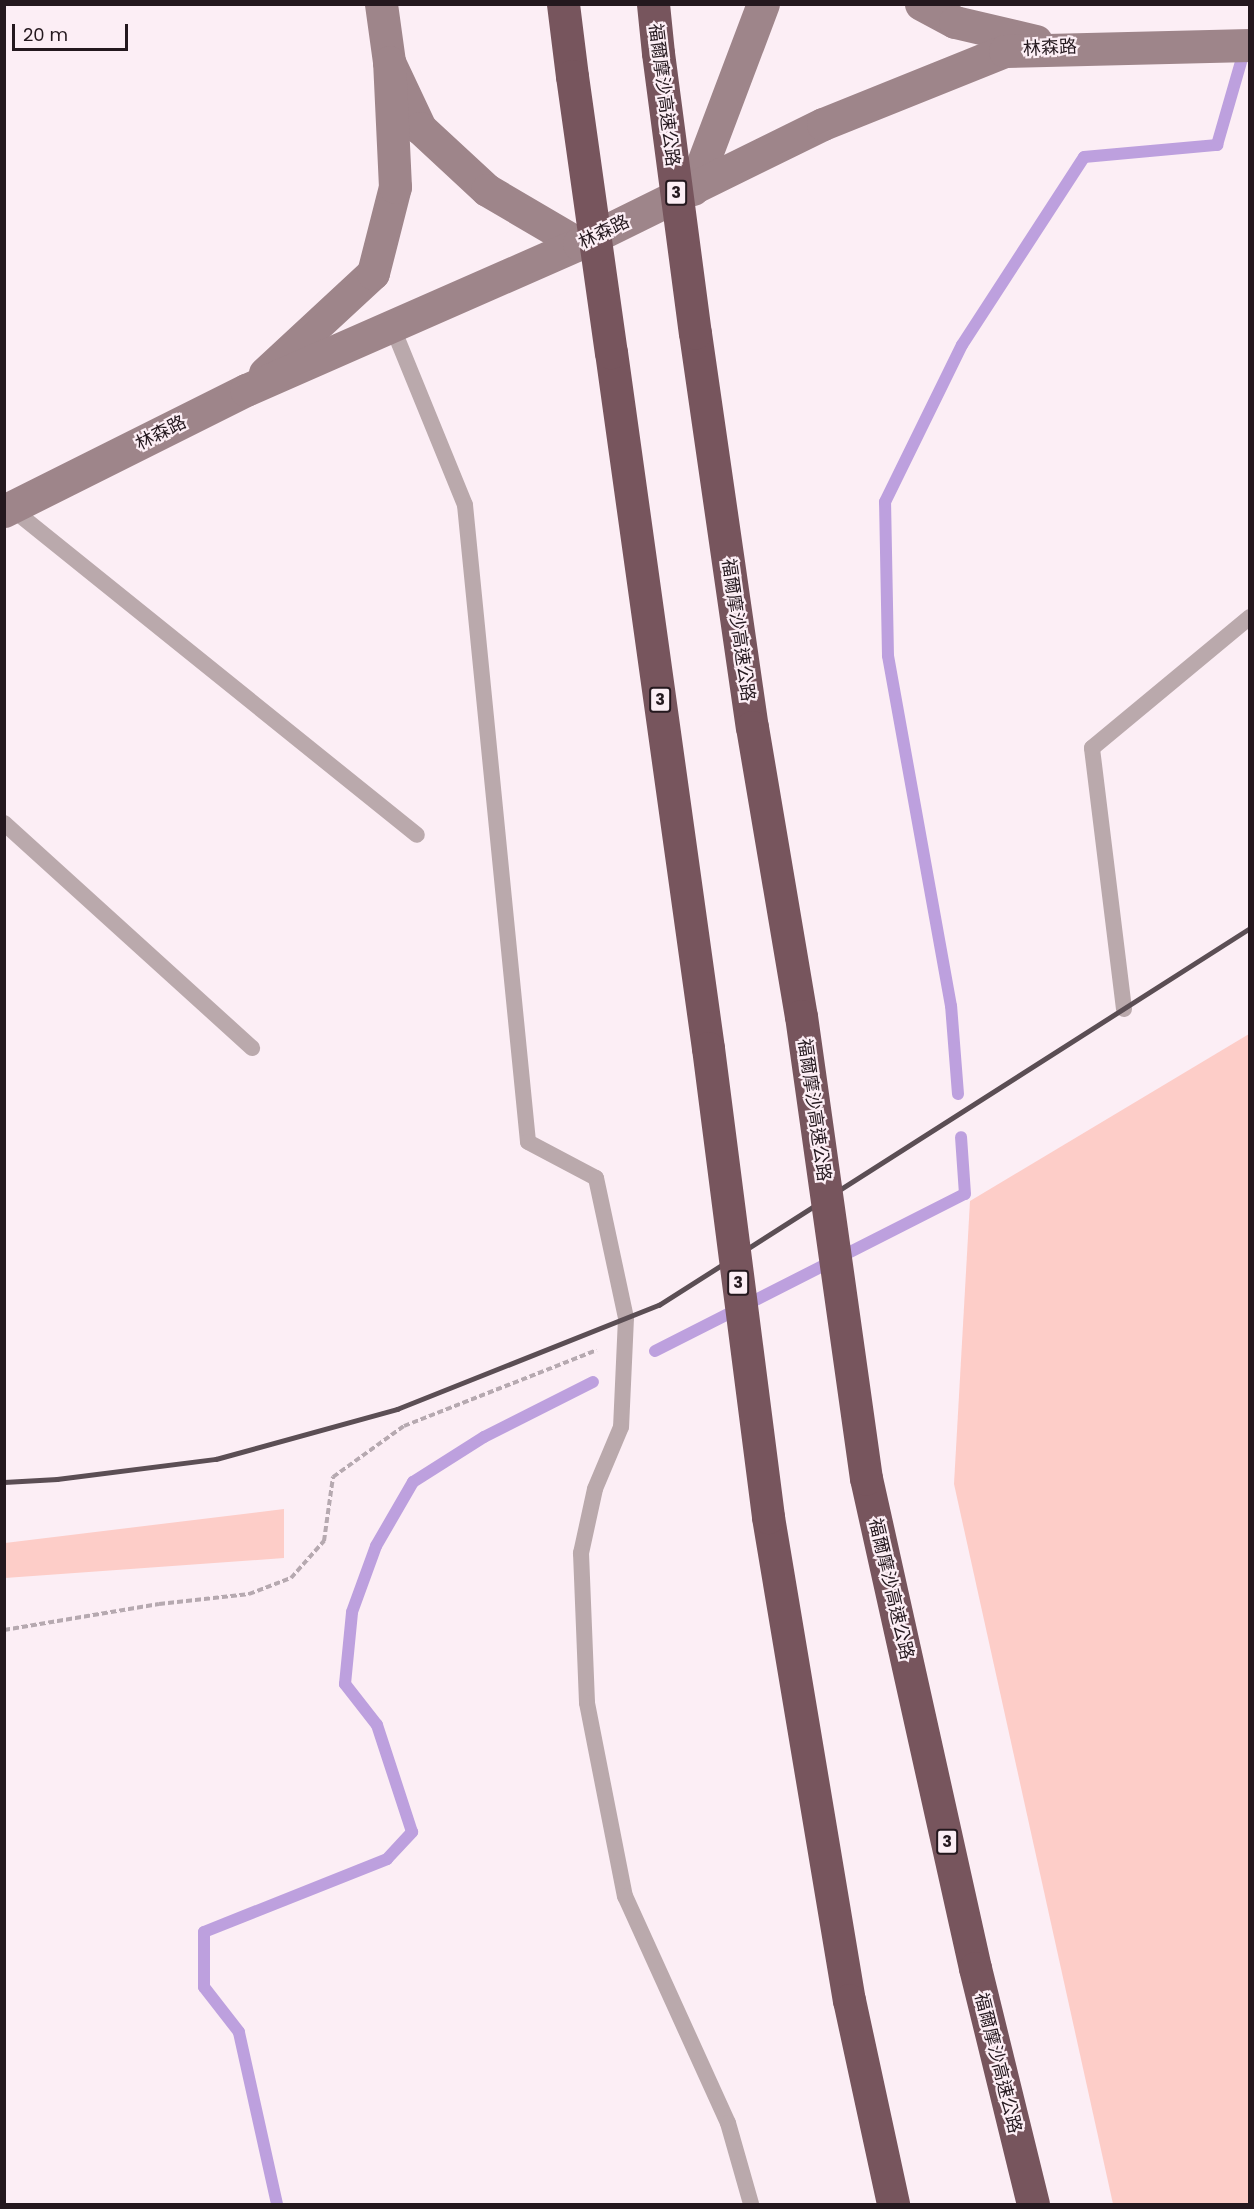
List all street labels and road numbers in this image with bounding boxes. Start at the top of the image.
street label: 福爾摩沙高速公路 [645,22,683,168]
street label: 林森路 [1022,36,1078,60]
road number: 3 [664,180,688,206]
street label: 林森路 [575,210,633,254]
street label: 林森路 [132,411,190,455]
street label: 福爾摩沙高速公路 [717,557,759,703]
road number: 3 [648,687,672,713]
street label: 福爾摩沙高速公路 [793,1037,835,1183]
road number: 3 [726,1270,750,1296]
street label: 福爾摩沙高速公路 [864,1516,918,1662]
road number: 3 [935,1829,959,1855]
street label: 福爾摩沙高速公路 [970,1991,1026,2135]

